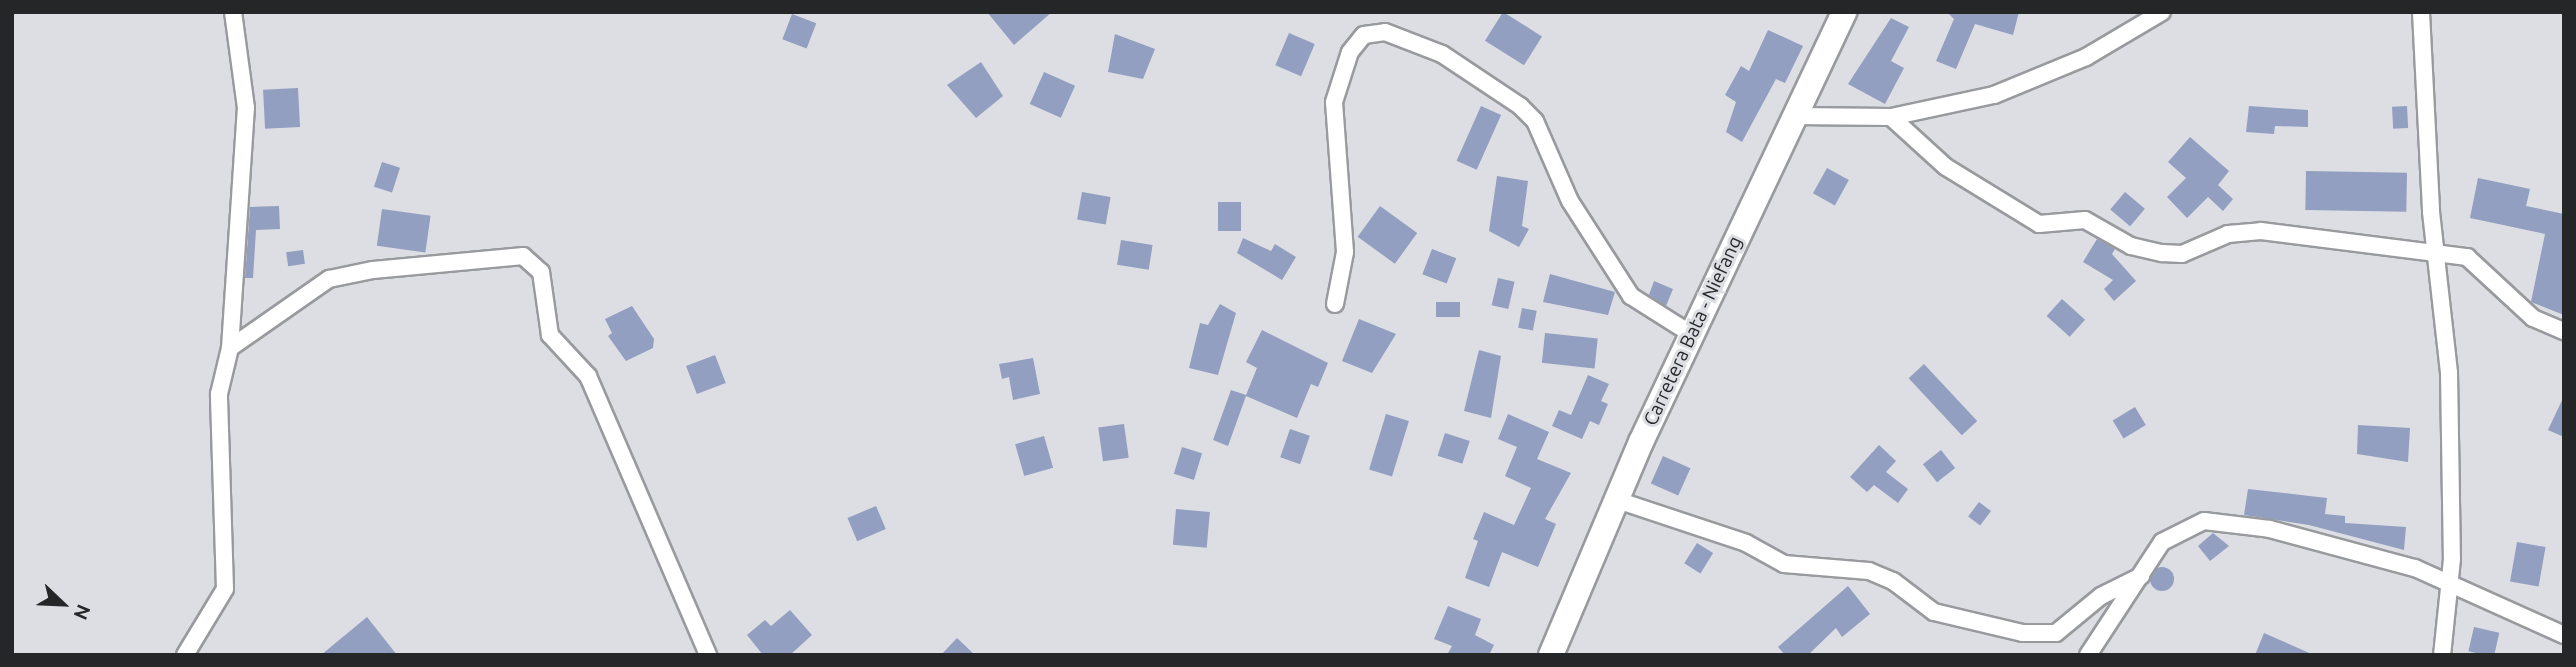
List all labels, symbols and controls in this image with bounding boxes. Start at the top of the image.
street label: Carretera Bata - Niefang [1639,233,1747,429]
north arrow [28,569,98,639]
text: N [69,601,95,623]

